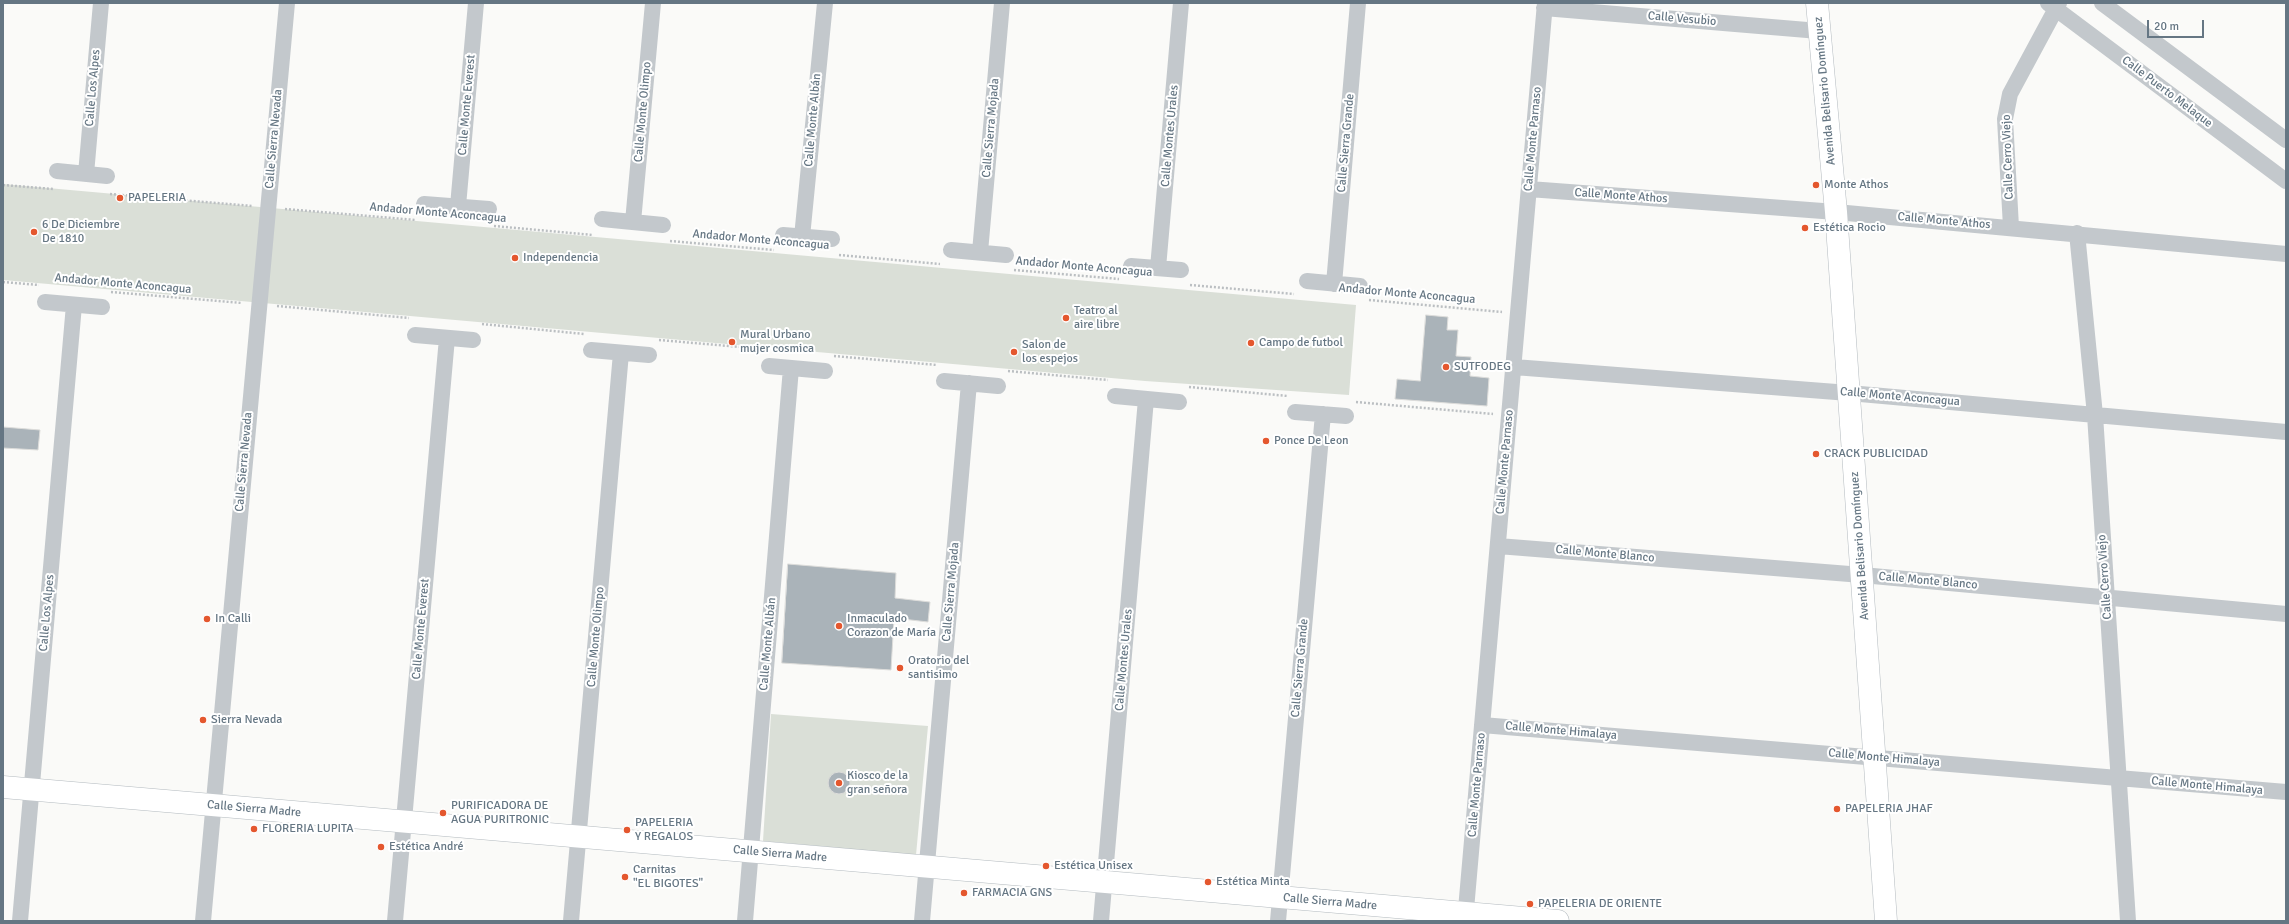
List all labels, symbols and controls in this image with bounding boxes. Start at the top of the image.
street label: Calle Vesubio [1647,9,1717,29]
scale bar [2149,12,2206,38]
street label: Avenida Belisario Domínguez [1811,16,1839,166]
text: 20 m [2154,19,2179,34]
street label: Calle Los Alpes [82,49,104,127]
street label: Calle Puerto Melaque [2119,53,2215,131]
street label: Calle Monte Everest [455,54,479,156]
street label: Calle Monte Olimpo [631,61,655,163]
street label: Calle Monte Albán [802,73,824,167]
street label: Calle Sierra Mojada [979,78,1003,178]
street label: Calle Montes Urales [1158,84,1182,188]
street label: Calle Monte Parnaso [1521,86,1545,192]
street label: Calle Sierra Nevada [262,89,286,189]
street label: Calle Sierra Grande [1335,93,1357,193]
street label: Calle Cerro Viejo [1999,114,2017,200]
place label: Monte Athos [1824,178,1889,192]
marker: Monte Athos [1811,180,1821,190]
street label: Calle Monte Athos [1574,186,1668,206]
place label: PAPELERIA [128,191,186,205]
marker: PAPELERIA [115,193,125,203]
street label: Andador Monte Aconcagua [369,200,507,226]
street label: Calle Monte Athos [1897,210,1991,232]
place label: 6 De Diciembre De 1810 [42,218,120,246]
place label: Estética Rocio [1813,221,1886,235]
marker: Estética Rocio [1800,223,1810,233]
marker: 6 De Diciembre De 1810 [29,227,39,237]
street label: Andador Monte Aconcagua [692,227,830,253]
place label: Independencia [523,251,598,265]
marker: Independencia [510,253,520,263]
street label: Andador Monte Aconcagua [1015,254,1153,280]
street label: Andador Monte Aconcagua [54,271,192,297]
street label: Andador Monte Aconcagua [1338,281,1476,307]
place label: Teatro al aire libre [1074,304,1119,332]
marker: Teatro al aire libre [1061,313,1071,323]
place label: Mural Urbano mujer cosmica [740,328,814,356]
place label: Campo de futbol [1259,336,1343,350]
marker: Mural Urbano mujer cosmica [727,337,737,347]
place label: Salon de los espejos [1022,338,1078,366]
marker: Campo de futbol [1246,338,1256,348]
marker: Salon de los espejos [1009,347,1019,357]
place label: SUTFODEG [1454,360,1511,374]
marker: SUTFODEG [1441,362,1451,372]
street label: Calle Monte Aconcagua [1840,385,1960,409]
street label: Calle Monte Parnaso [1493,409,1517,515]
street label: Calle Sierra Nevada [232,412,256,512]
place label: Ponce De Leon [1274,434,1349,448]
marker: Ponce De Leon [1261,436,1271,446]
place label: CRACK PUBLICIDAD [1824,447,1928,461]
marker: CRACK PUBLICIDAD [1811,449,1821,459]
street label: Avenida Belisario Domínguez [1848,471,1872,621]
street label: Calle Cerro Viejo [2095,534,2115,620]
street label: Calle Sierra Mojada [939,542,963,642]
street label: Calle Monte Blanco [1555,543,1655,565]
street label: Calle Monte Blanco [1878,570,1978,592]
street label: Calle Los Alpes [36,574,58,652]
street label: Calle Monte Everest [409,578,433,680]
street label: Calle Monte Olimpo [584,586,608,688]
street label: Calle Monte Albán [757,597,779,691]
street label: Calle Montes Urales [1112,608,1136,712]
place label: In Calli [215,612,251,626]
place label: Inmaculado Corazon de María [847,612,936,640]
marker: In Calli [202,614,212,624]
street label: Calle Sierra Grande [1289,618,1311,718]
marker: Inmaculado Corazon de María [834,621,844,631]
place label: Oratorio del santisimo [908,654,969,682]
marker: Oratorio del santisimo [895,663,905,673]
place label: Sierra Nevada [211,713,282,727]
marker: Sierra Nevada [198,715,208,725]
street label: Calle Monte Himalaya [1505,719,1617,743]
street label: Calle Monte Parnaso [1465,732,1489,838]
street label: Calle Monte Himalaya [1828,746,1940,770]
place label: Kiosco de la gran señora [847,769,908,797]
street label: Calle Monte Himalaya [2151,774,2263,798]
marker: Kiosco de la gran señora [834,778,844,788]
street label: Calle Sierra Madre [206,798,302,820]
place label: PURIFICADORA DE AGUA PURITRONIC [451,799,549,827]
place label: PAPELERIA JHAF [1845,802,1933,816]
marker: PAPELERIA JHAF [1832,804,1842,814]
marker: PURIFICADORA DE AGUA PURITRONIC [438,808,448,818]
place label: PAPELERIA Y REGALOS [635,816,693,844]
place label: FLORERIA LUPITA [262,822,354,836]
marker: FLORERIA LUPITA [249,824,259,834]
marker: PAPELERIA Y REGALOS [622,825,632,835]
place label: Estética André [389,840,464,854]
marker: Estética André [376,842,386,852]
street label: Calle Sierra Madre [732,843,828,865]
place label: Estética Unisex [1054,859,1133,873]
marker: Estética Unisex [1041,861,1051,871]
place label: Carnitas "EL BIGOTES" [633,863,703,891]
marker: Carnitas "EL BIGOTES" [620,872,630,882]
place label: Estética Minta [1216,875,1290,889]
marker: Estética Minta [1203,877,1213,887]
place label: FARMACIA GNS [972,886,1052,900]
marker: FARMACIA GNS [959,888,969,898]
street label: Calle Sierra Madre [1282,891,1378,913]
place label: PAPELERIA DE ORIENTE [1538,897,1662,911]
marker: PAPELERIA DE ORIENTE [1525,899,1535,909]

